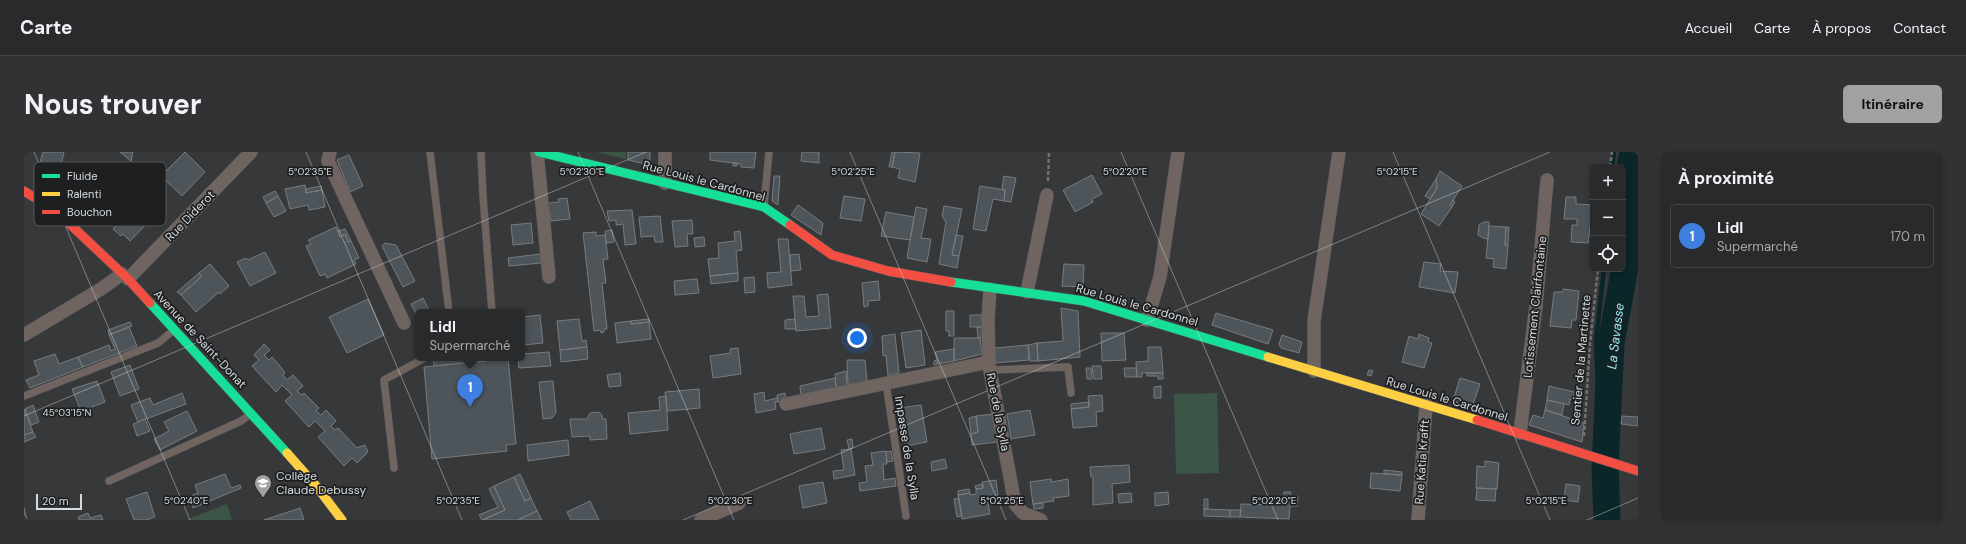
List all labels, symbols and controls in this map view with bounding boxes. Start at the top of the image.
text: Carte [20,15,72,40]
text: Accueil [1685,19,1732,37]
text: Carte [1754,19,1790,37]
text: À propos [1812,19,1871,37]
text: Contact [1893,19,1946,37]
button: Itinéraire [1843,85,1942,123]
text: Nous trouver [24,86,201,123]
street label: Rue Louis le Cardonnel [641,157,767,205]
legend [34,162,166,226]
map controls [1590,164,1626,272]
button: + [1590,164,1626,200]
text: 5°02'35"E [288,165,332,178]
text: 5°02'30"E [560,165,605,178]
text: 5°02'25"E [831,165,875,178]
text: 5°02'20"E [1103,165,1148,178]
text: 5°02'15"E [1376,165,1418,178]
text: À proximité [1678,167,1774,189]
text: Fluide [67,169,97,183]
text: Ralenti [67,187,101,201]
street label: Rue Diderot [162,187,219,245]
button: − [1590,200,1626,236]
text: Bouchon [67,205,112,219]
text: Lidl [1717,218,1743,238]
text: 1 [1690,228,1694,245]
text: 170 m [1890,228,1925,245]
street label: Lotissement Clairfontaine [1520,235,1550,379]
button: locate [1590,236,1626,272]
text: Supermarché [1717,238,1798,255]
street label: Rue Louis le Cardonnel [1074,280,1200,330]
street label: Avenue de Saint-Donat [150,286,250,392]
street label: Sentier de la Martinette [1567,294,1595,426]
water label: La Savasse [1603,302,1628,370]
popup [415,309,525,361]
text: Lidl [430,317,456,337]
your location [847,328,867,348]
text: Supermarché [430,337,510,354]
street label: Rue de la Sylla [983,371,1013,453]
street label: Rue Louis le Cardonnel [1384,373,1510,425]
pin: 1 [457,374,483,407]
street label: Impasse de la Sylla [891,395,923,501]
text: 45°03'15"N [43,406,91,419]
street label: Rue Katia Krafft [1411,419,1433,505]
place label: Collège Claude Debussy [276,468,366,498]
school or university icon: Collège Claude Debussy [253,473,273,498]
scale bar [36,492,82,511]
text: 20 m [42,494,68,508]
text: 5°02'40"E [164,494,209,507]
text: 5°02'35"E [436,494,480,507]
text: 5°02'30"E [708,494,753,507]
text: 5°02'25"E [980,494,1024,507]
text: 5°02'20"E [1252,494,1297,507]
text: 5°02'15"E [1525,494,1567,507]

